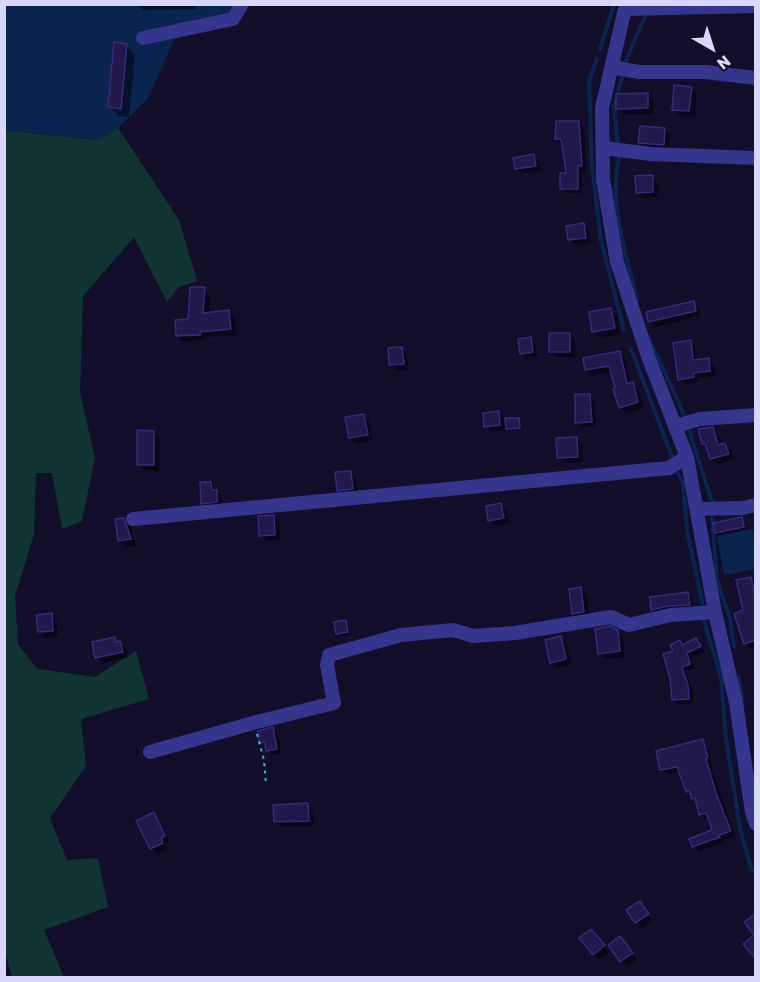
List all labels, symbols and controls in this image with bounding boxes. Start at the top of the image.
north arrow [682,18,742,78]
text: N [713,51,734,73]

